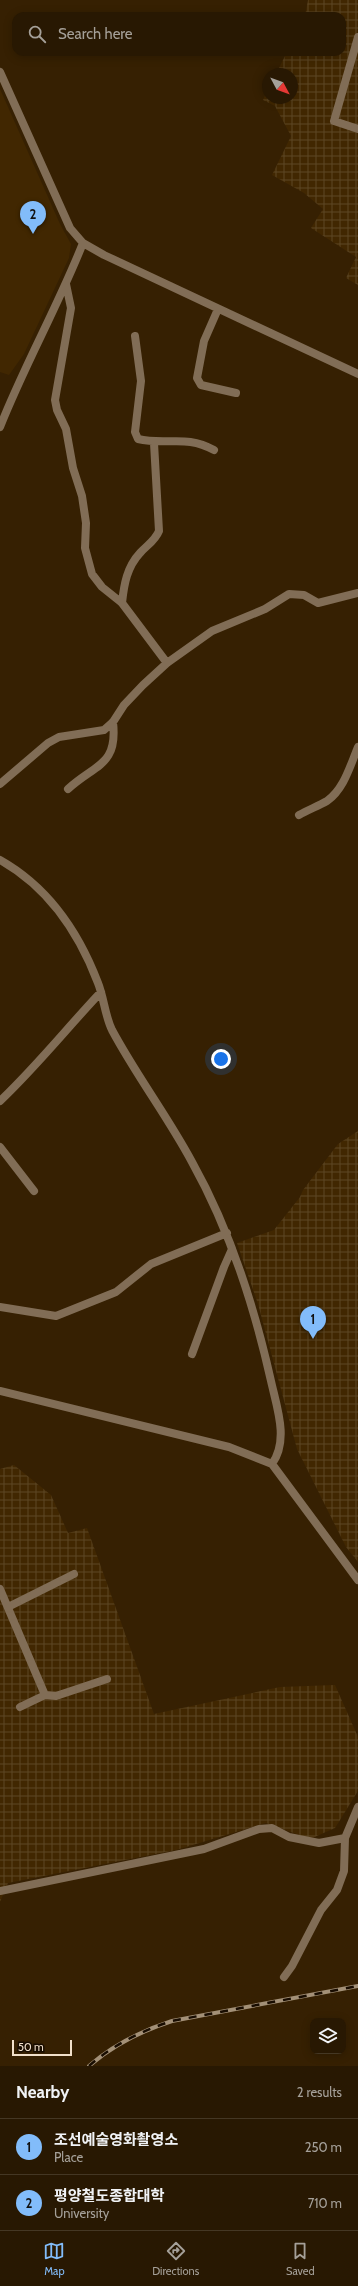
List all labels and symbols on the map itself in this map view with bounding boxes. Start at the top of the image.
north arrow [262,68,298,104]
pin: 2 [20,201,46,234]
your location [211,1049,231,1069]
pin: 1 [300,1306,326,1339]
scale bar [12,2038,72,2057]

